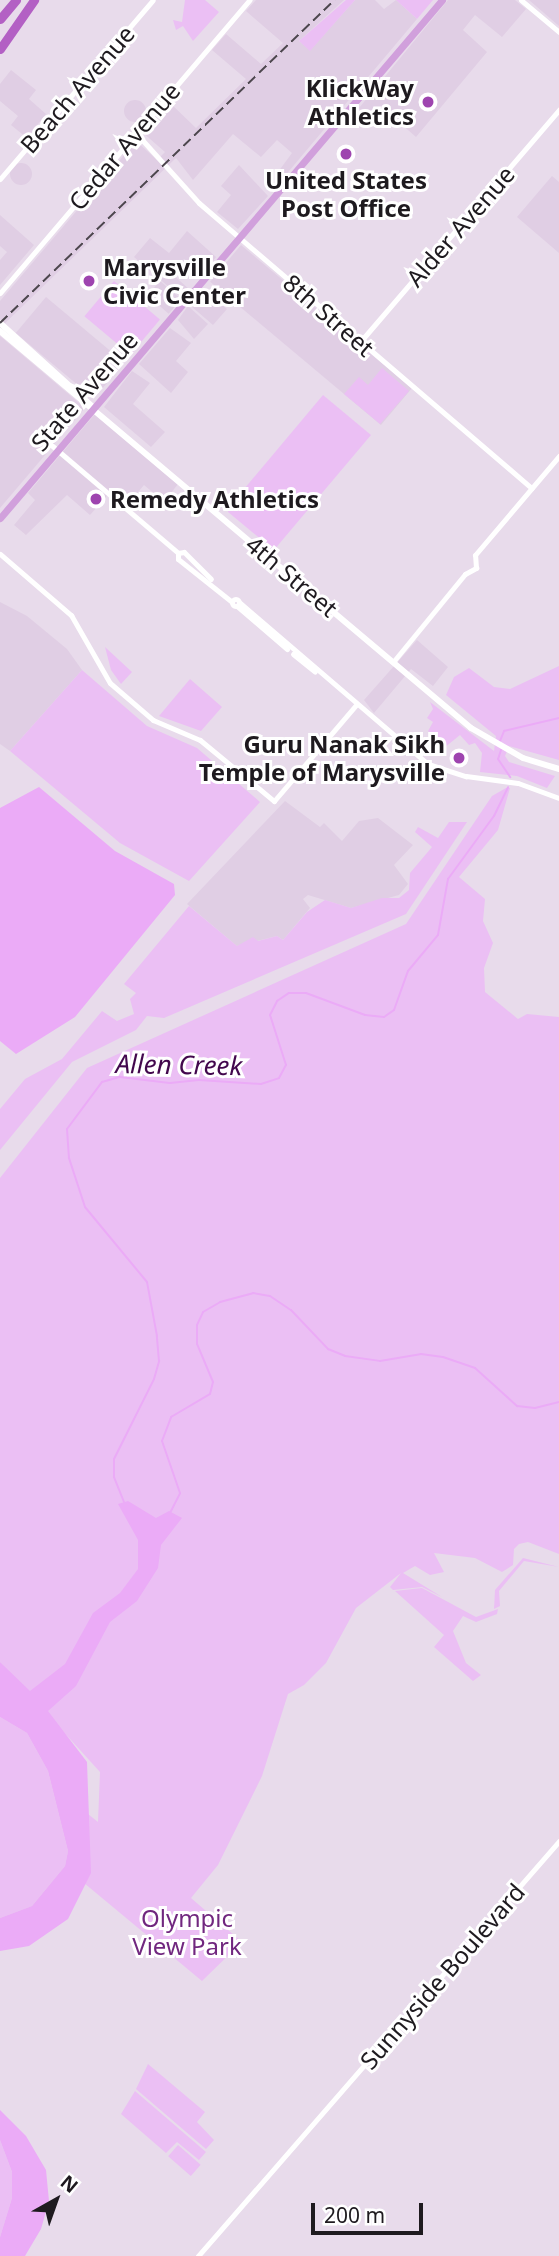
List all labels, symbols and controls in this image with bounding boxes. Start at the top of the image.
street label: Beach Avenue [14,19,140,159]
place label: KlickWay Athletics [306,74,414,130]
street label: Cedar Avenue [62,76,186,216]
marker: KlickWay Athletics [420,94,436,110]
marker: United States Post Office [338,146,354,162]
street label: Alder Avenue [400,160,520,292]
place label: United States Post Office [265,166,427,222]
place label: Marysville Civic Center [103,253,246,309]
street label: 8th Street [278,268,380,362]
marker: Marysville Civic Center [81,273,97,289]
street label: State Avenue [25,326,143,456]
place label: Remedy Athletics [110,485,319,513]
marker: Remedy Athletics [88,491,104,507]
street label: 4th Street [240,529,344,623]
place label: Guru Nanak Sikh Temple of Marysville [199,730,445,786]
marker: Guru Nanak Sikh Temple of Marysville [451,750,467,766]
water label: Allen Creek [115,1048,243,1082]
street label: Sunnyside Boulevard [354,1877,530,2075]
park label: Olympic View Park [132,1904,242,1960]
north arrow [21,2165,91,2235]
text: N [55,2169,84,2199]
scale bar [314,2190,426,2234]
text: 200 m [324,2201,385,2229]

